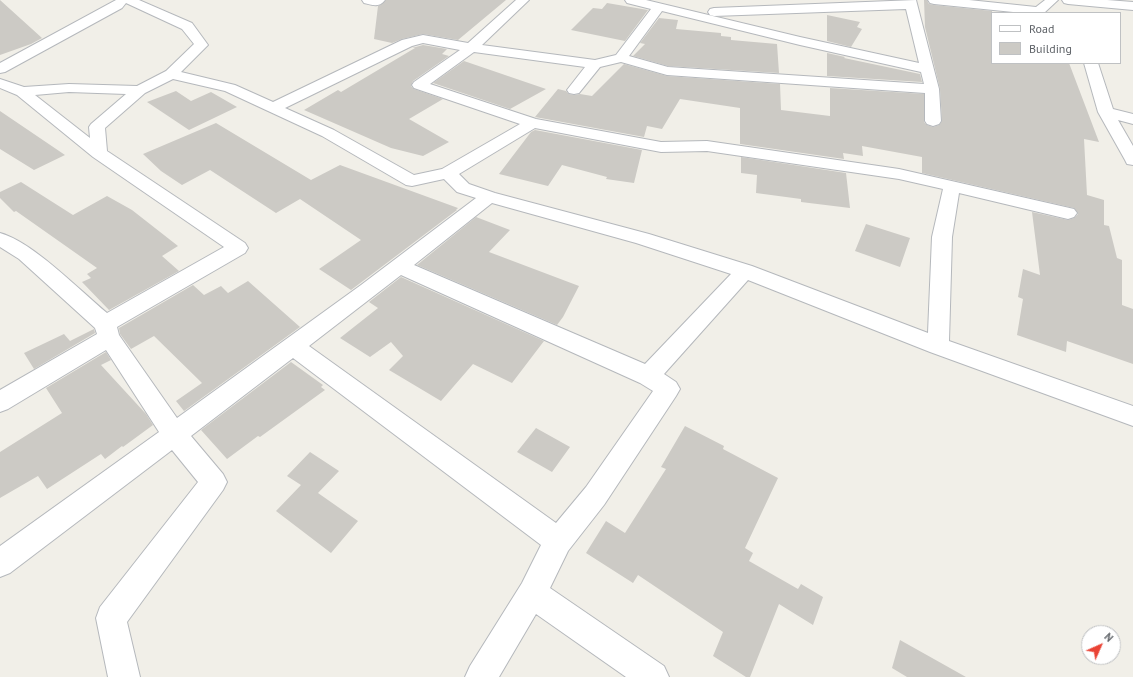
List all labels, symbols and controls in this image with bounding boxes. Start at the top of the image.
legend [991,12,1121,64]
text: Road [1029,21,1054,36]
text: Building [1029,41,1072,56]
north arrow [1081,625,1121,665]
text: N [1101,630,1116,645]

